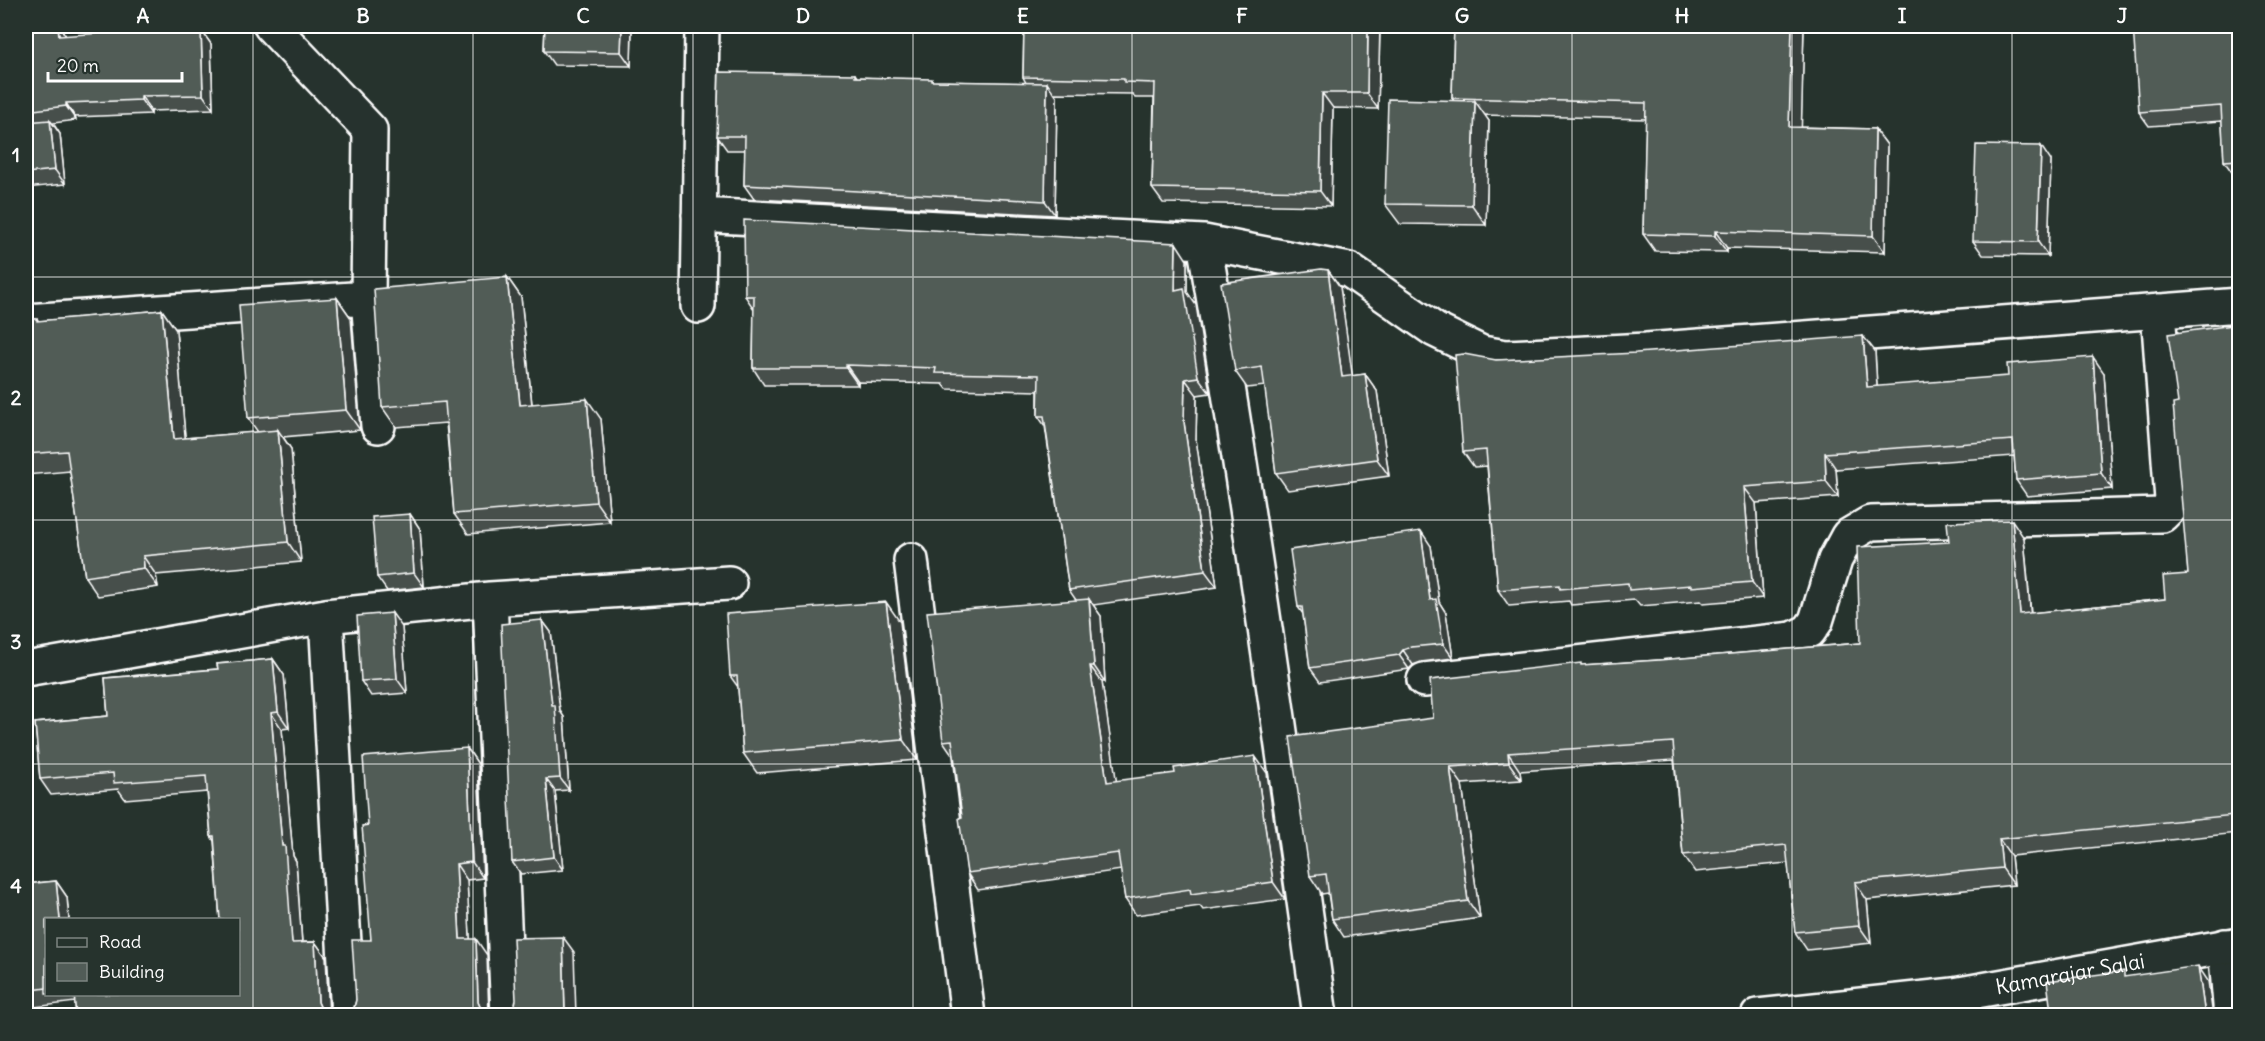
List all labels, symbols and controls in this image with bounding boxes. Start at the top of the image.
text: A [137,3,150,28]
text: B [356,3,370,28]
text: C [576,3,590,28]
text: D [796,3,810,28]
text: E [1017,3,1029,28]
text: F [1236,3,1248,28]
text: G [1455,3,1469,28]
text: H [1675,3,1689,28]
text: I [1898,3,1907,28]
text: J [2117,3,2128,28]
scale bar [48,45,182,83]
text: 20 m [57,54,99,77]
text: 1 [12,142,20,167]
text: 2 [11,385,22,410]
text: 3 [10,629,22,654]
text: 4 [10,873,22,898]
legend [45,918,240,996]
text: Road [99,930,142,953]
street label: Kamarajar Salai [1993,947,2147,1000]
text: Building [99,960,164,983]

